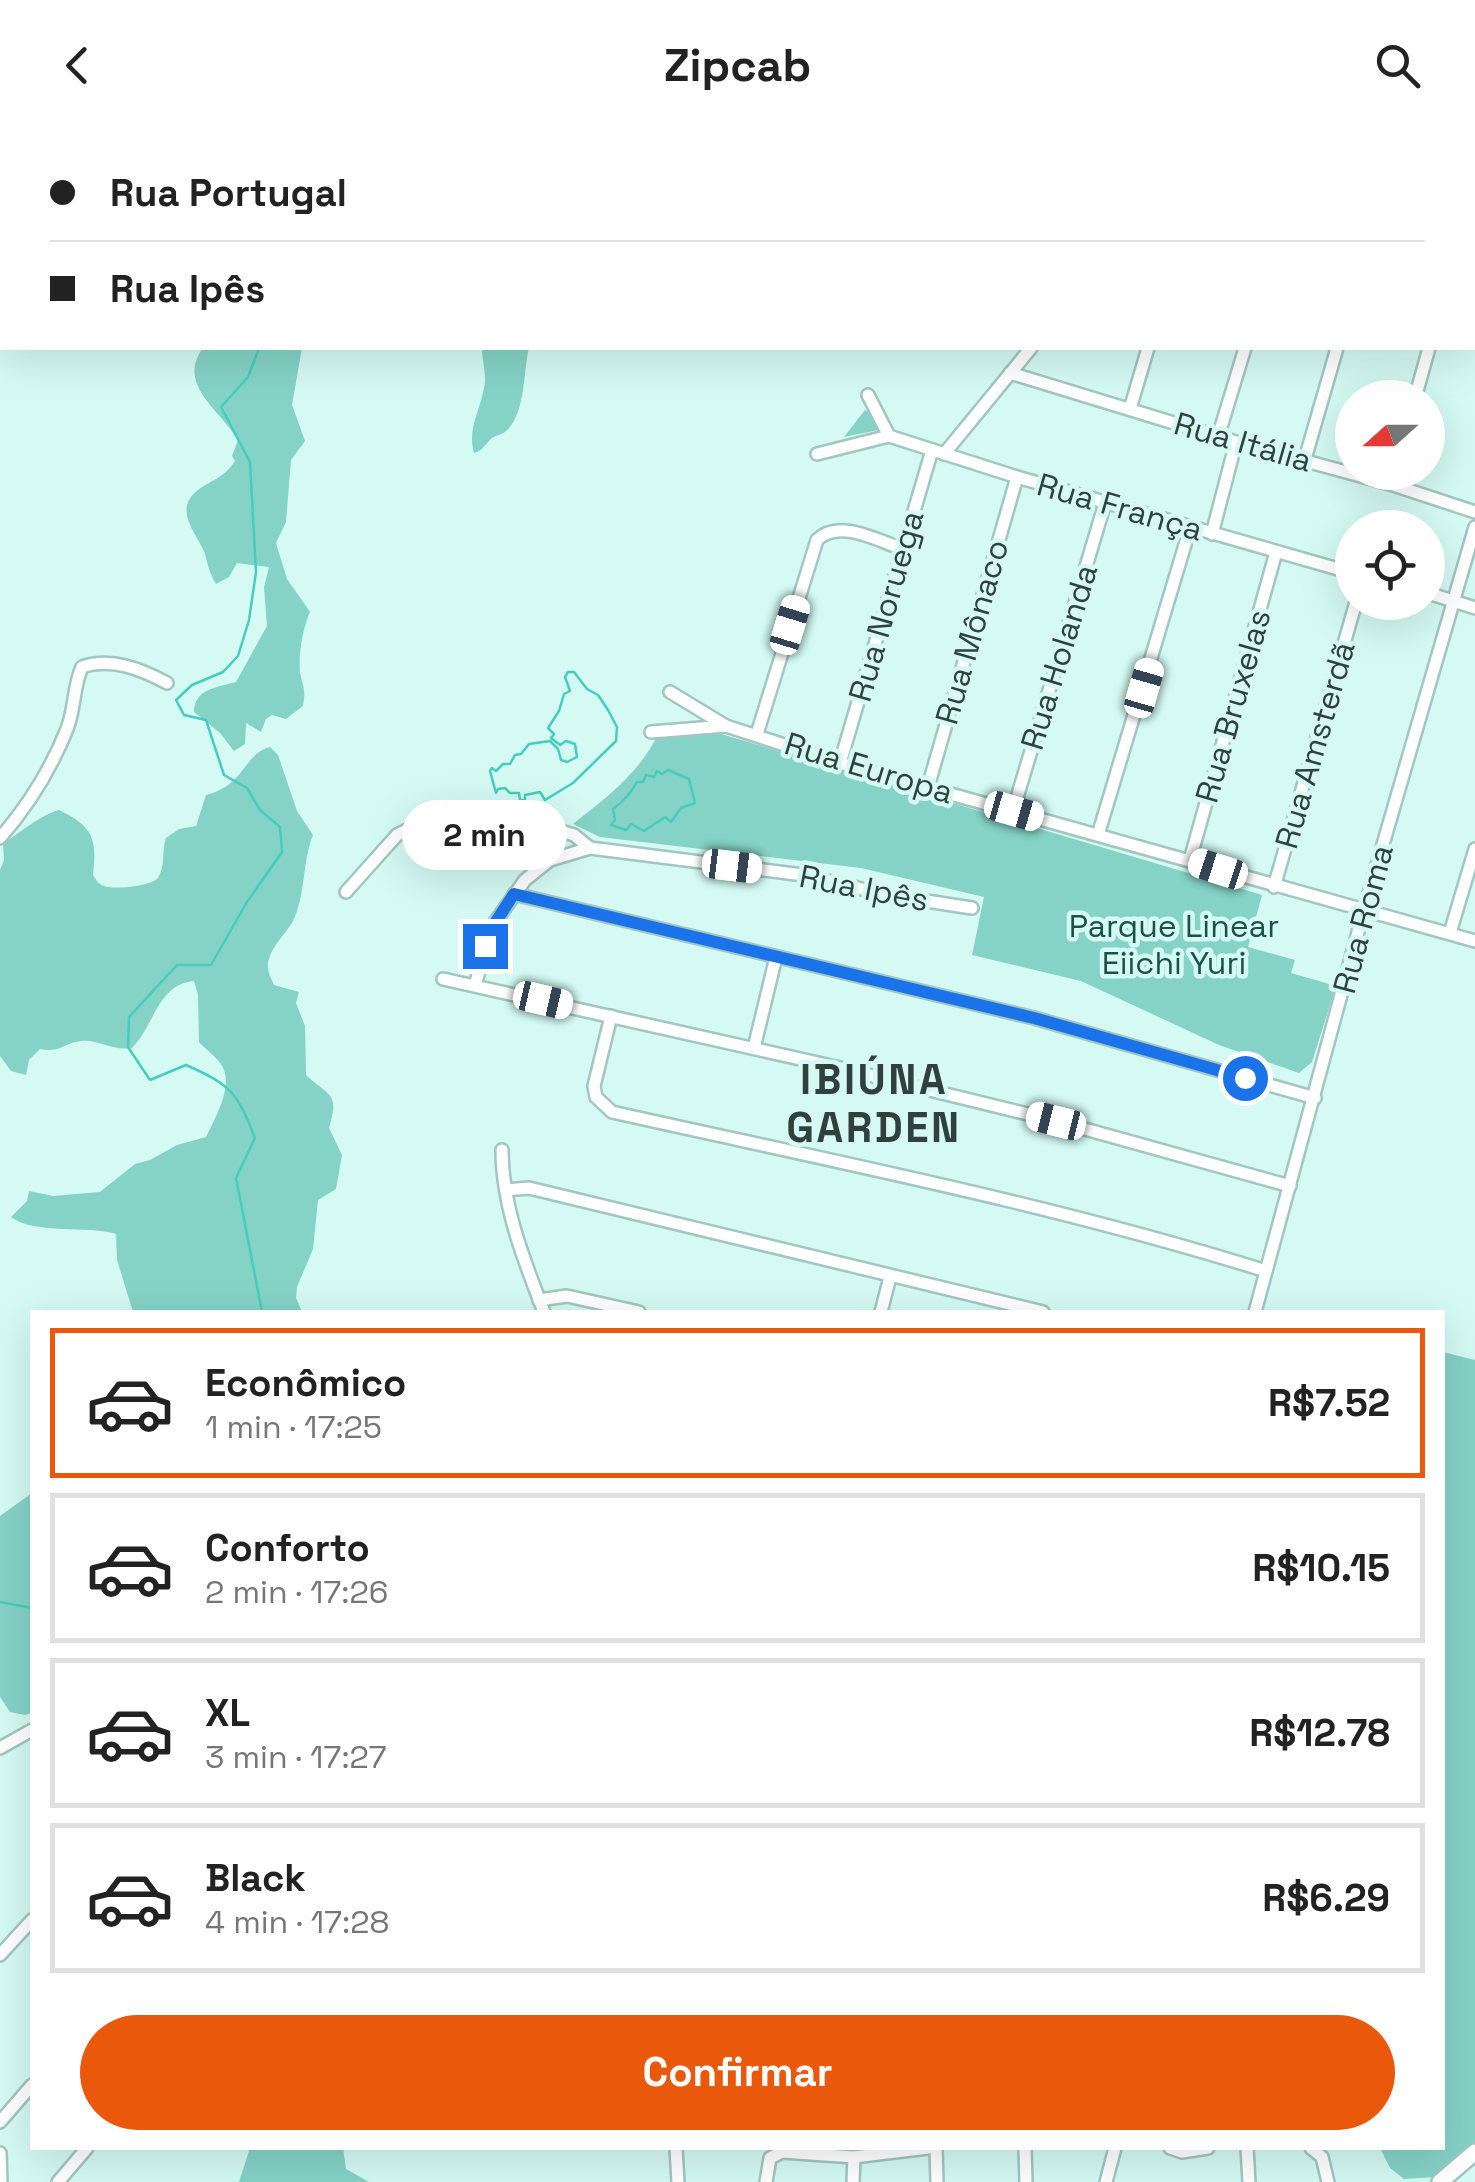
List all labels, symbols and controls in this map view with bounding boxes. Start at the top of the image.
text: Zipcab [664,37,811,94]
icon: back [50,38,105,93]
icon: search [1370,38,1425,93]
text: Rua Portugal [110,169,347,217]
text: Rua Ipês [110,265,265,313]
north arrow [1335,380,1445,490]
map controls [1335,380,1445,620]
street label: Rua Itália [1170,403,1316,481]
street label: Rua França [1032,464,1208,550]
street label: Rua Noruega [840,506,932,706]
button: locate [1335,510,1445,620]
street label: Rua Mônaco [927,535,1017,729]
street label: Rua Holanda [1012,559,1106,755]
car [767,592,813,658]
street label: Rua Bruxelas [1186,605,1280,807]
street label: Rua Amsterdã [1266,637,1364,853]
car [1121,655,1167,721]
street label: Rua Europa [780,723,958,813]
car [981,788,1047,834]
callout: 2 min [402,801,568,871]
text: 2 min [443,815,526,855]
street label: Rua Roma [1324,840,1402,998]
car [1185,845,1251,893]
car [700,847,764,885]
street label: Rua Ipês [796,856,932,920]
park label: Parque Linear Eiichi Yuri [1069,906,1279,983]
route end [463,924,508,969]
car [510,979,576,1021]
district label: IBIÚNA GARDEN [786,1053,962,1154]
route start [1223,1056,1268,1101]
car [1023,1099,1089,1143]
icon: car [85,1358,175,1448]
text: Econômico [205,1359,406,1407]
text: R$7.52 [1268,1379,1390,1427]
text: 1 min · 17:25 [205,1407,382,1447]
icon: car [85,1523,175,1613]
text: Conforto [205,1524,370,1572]
text: R$10.15 [1252,1544,1390,1592]
text: 2 min · 17:26 [205,1572,388,1612]
icon: car [85,1688,175,1778]
text: XL [205,1689,250,1737]
text: R$12.78 [1249,1709,1390,1757]
text: 3 min · 17:27 [205,1737,387,1777]
icon: car [85,1853,175,1943]
text: Black [205,1854,306,1902]
text: R$6.29 [1262,1874,1390,1922]
text: 4 min · 17:28 [205,1902,389,1942]
button: Confirmar [80,2015,1395,2130]

